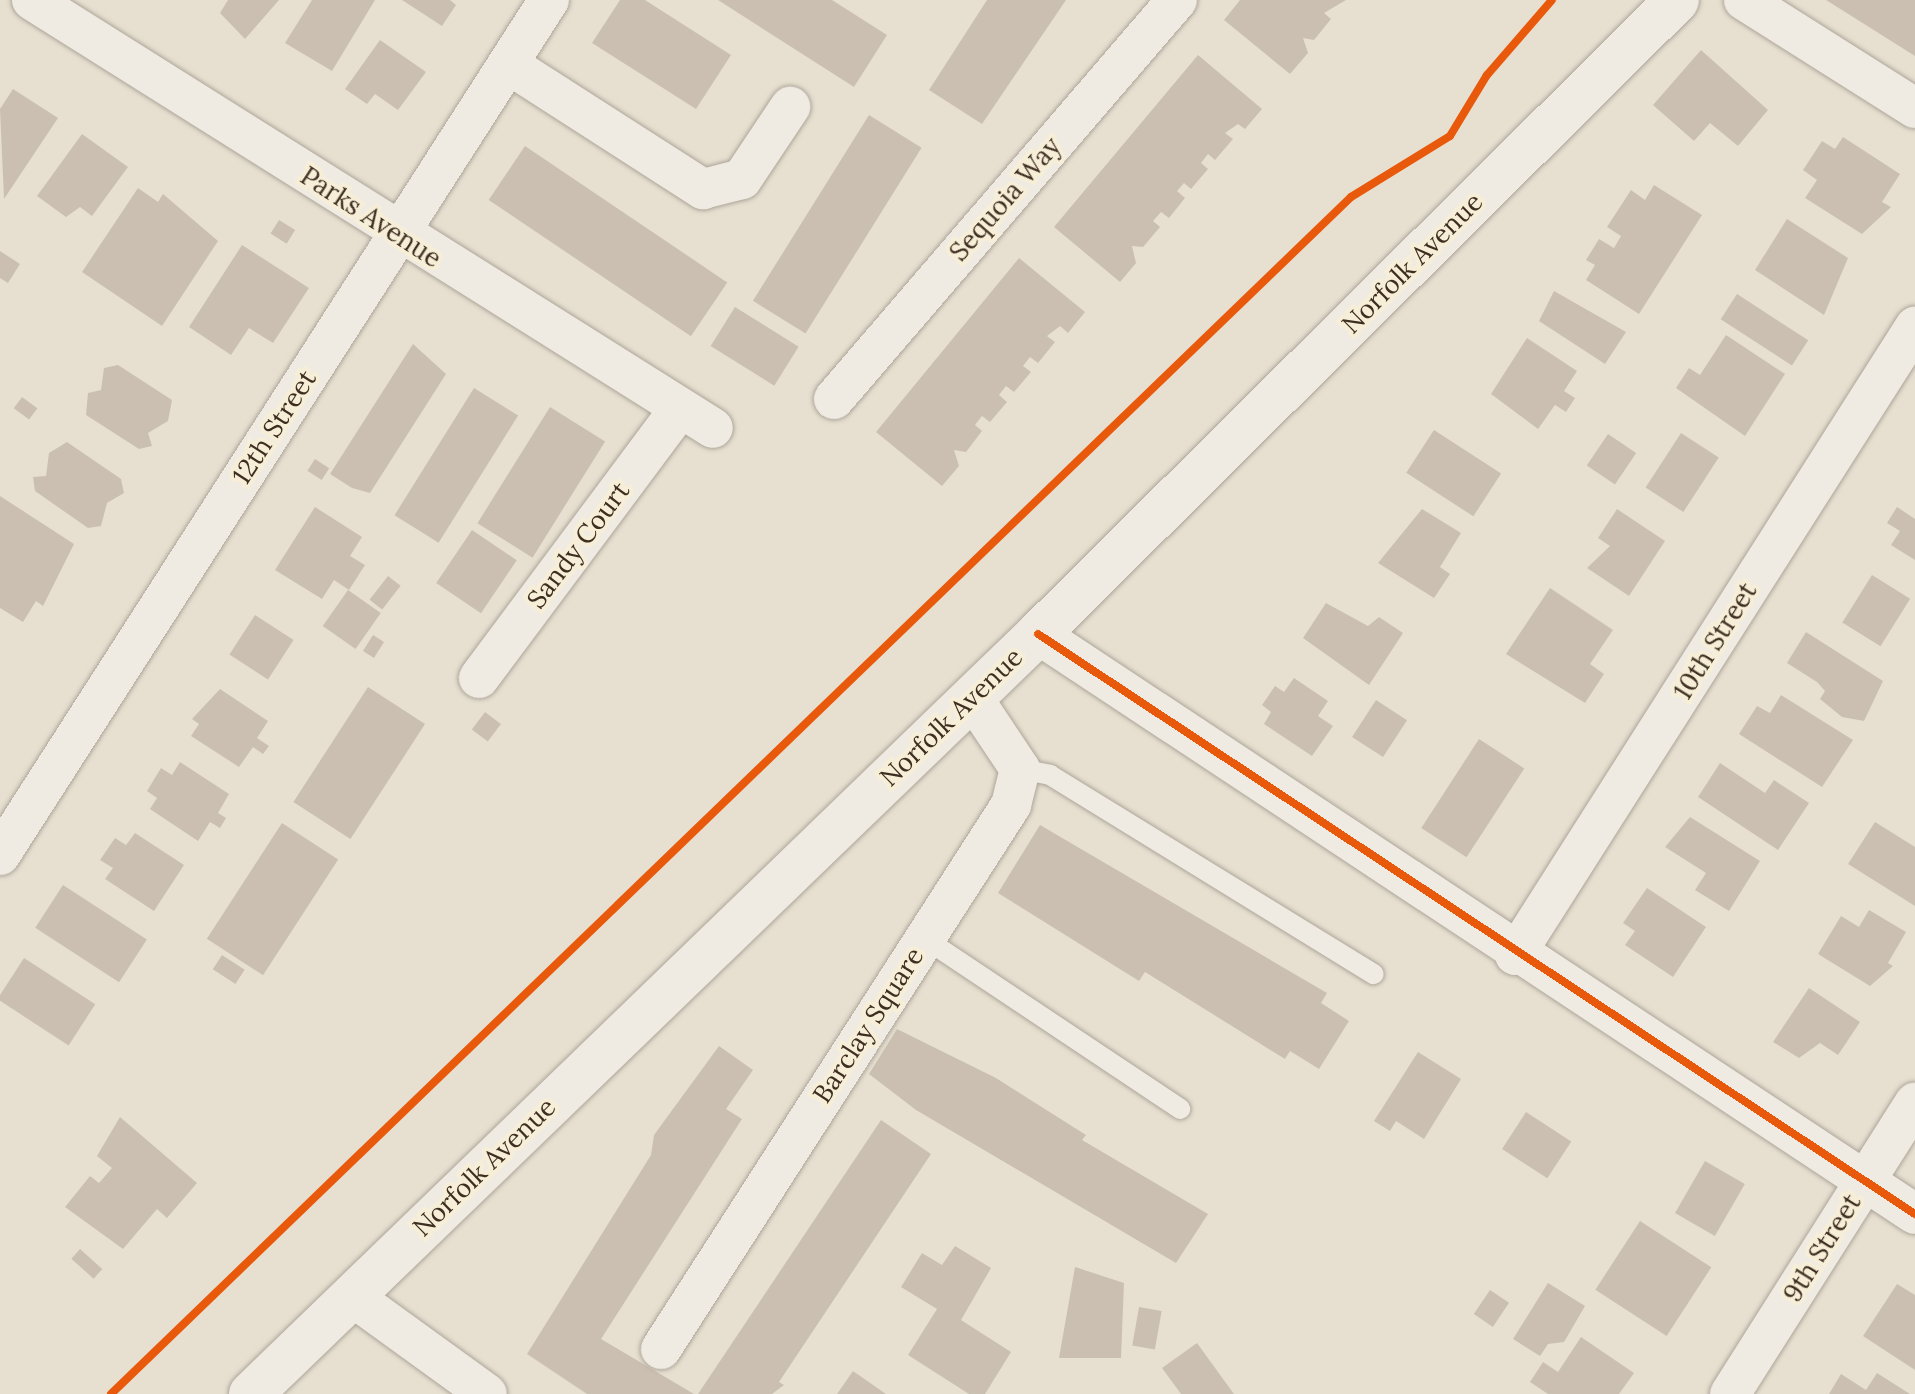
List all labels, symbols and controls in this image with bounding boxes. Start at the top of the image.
street label: Sequoia Way [943,131,1067,267]
street label: Parks Avenue [295,160,447,274]
street label: Norfolk Avenue [1335,186,1489,340]
street label: 12th Street [226,364,322,490]
street label: Sandy Court [520,476,636,614]
street label: 10th Street [1667,577,1763,705]
street label: Norfolk Avenue [873,641,1029,793]
street label: Barclay Square [806,941,930,1109]
street label: Norfolk Avenue [406,1091,562,1243]
street label: 9th Street [1777,1188,1867,1308]

